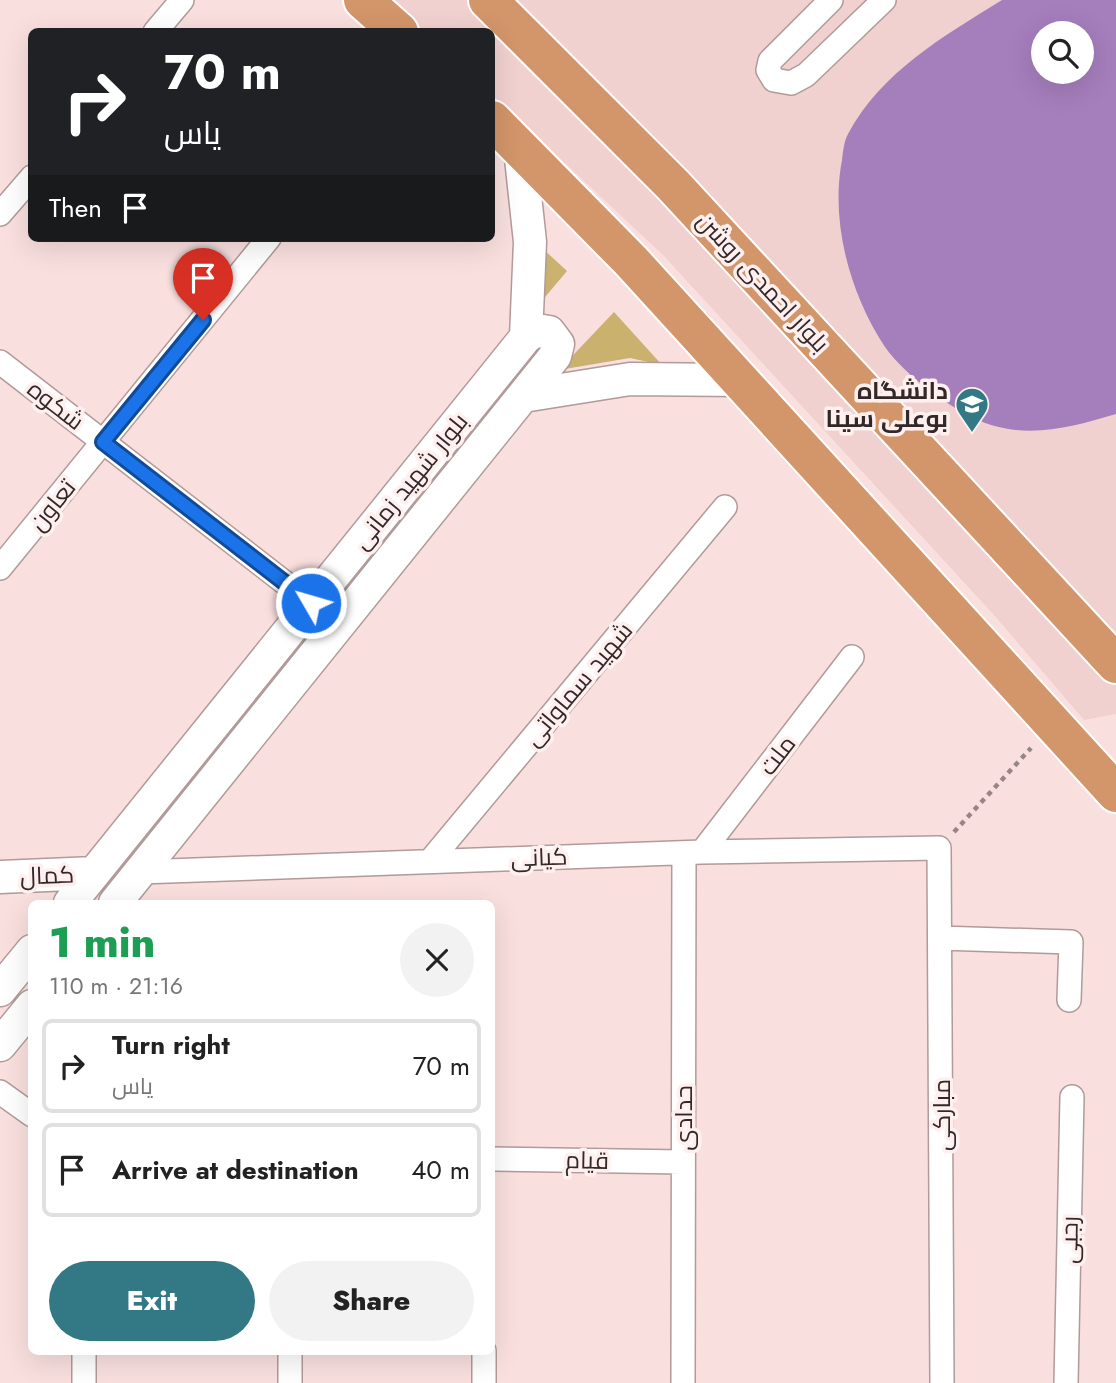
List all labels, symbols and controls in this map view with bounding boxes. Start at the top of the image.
map controls [1031,21,1094,84]
button: search [1031,21,1094,84]
text: 70 m [164,37,281,107]
icon: right [49,56,140,147]
text: یاس [164,110,221,156]
text: Then [49,189,102,227]
icon: arrive [116,189,154,227]
street label: بلوار احمدی روشن [689,204,837,360]
pin [173,248,233,320]
icon: arrive [184,259,222,297]
street label: شکوه [20,372,92,438]
place label: دانشگاه بوعلی سینا [826,373,948,436]
school or university icon: دانشگاه بوعلی سینا [953,385,991,434]
street label: بلوار شهید زمانی [344,405,476,557]
street label: تعاون [20,471,84,538]
position arrow [274,566,348,640]
street label: شهید سماواتی [515,614,641,754]
street label: ملت [750,728,804,782]
street label: کیانی [510,839,568,875]
street label: کمال [19,857,75,893]
text: 1 min [49,912,155,973]
button: close [400,923,474,997]
text: 110 m · 21:16 [49,969,183,1003]
text: Turn right [112,1026,230,1064]
icon: right [53,1047,91,1085]
text: 70 m [413,1047,470,1085]
text: یاس [112,1069,153,1103]
street label: مبارکی [924,1079,959,1151]
street label: حدادی [666,1085,701,1151]
street label: قیام [565,1142,609,1178]
icon: arrive [53,1151,91,1189]
text: Arrive at destination [112,1151,359,1189]
text: 40 m [411,1151,470,1189]
street label: رجبی [1051,1216,1087,1264]
button: Exit [49,1261,255,1341]
button: Share [269,1261,474,1341]

